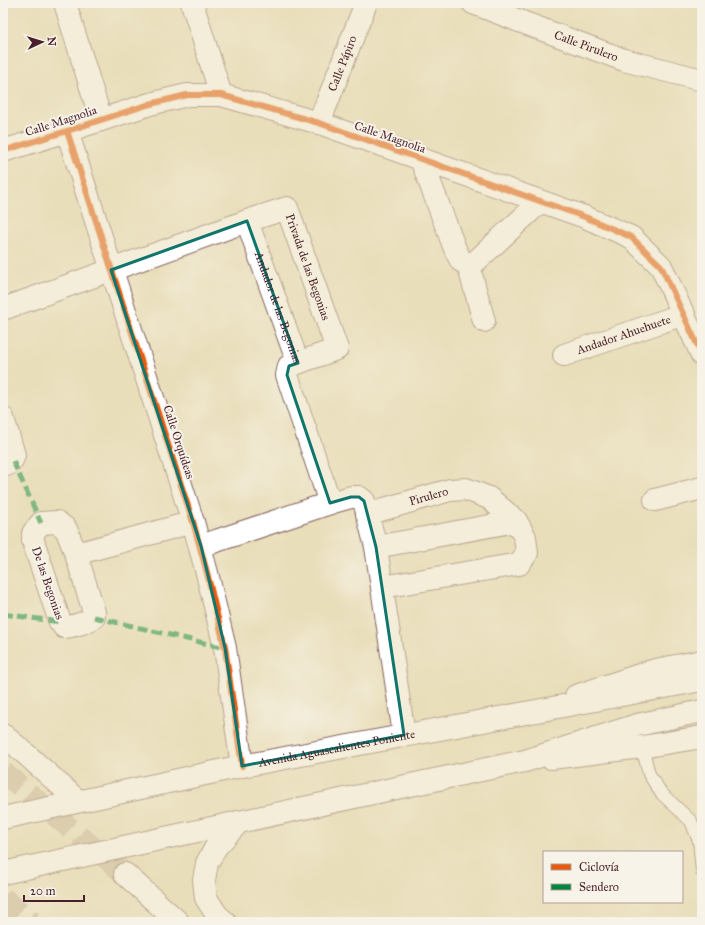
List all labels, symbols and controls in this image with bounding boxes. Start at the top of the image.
north arrow [22,22,62,62]
street label: Calle Pirulero [552,28,620,64]
street label: Calle Pápiro [325,33,360,93]
text: N [45,36,58,47]
street label: Calle Magnolia [23,103,100,140]
street label: Calle Magnolia [352,118,428,157]
street label: Privada de las Begonias [283,212,333,322]
street label: Andador de las Begonias [251,249,305,365]
street label: Andador Ahuehuete [574,312,672,357]
street label: Calle Orquídeas [160,403,198,481]
street label: Pirulero [407,484,450,508]
street label: De las Begonias [28,545,67,622]
street label: Avenida Aguascalientes Poniente [256,727,416,770]
legend [543,851,683,903]
text: Ciclovía [579,860,620,874]
scale bar [24,877,84,903]
text: Sendero [579,880,619,894]
text: 20 m [30,884,56,898]

